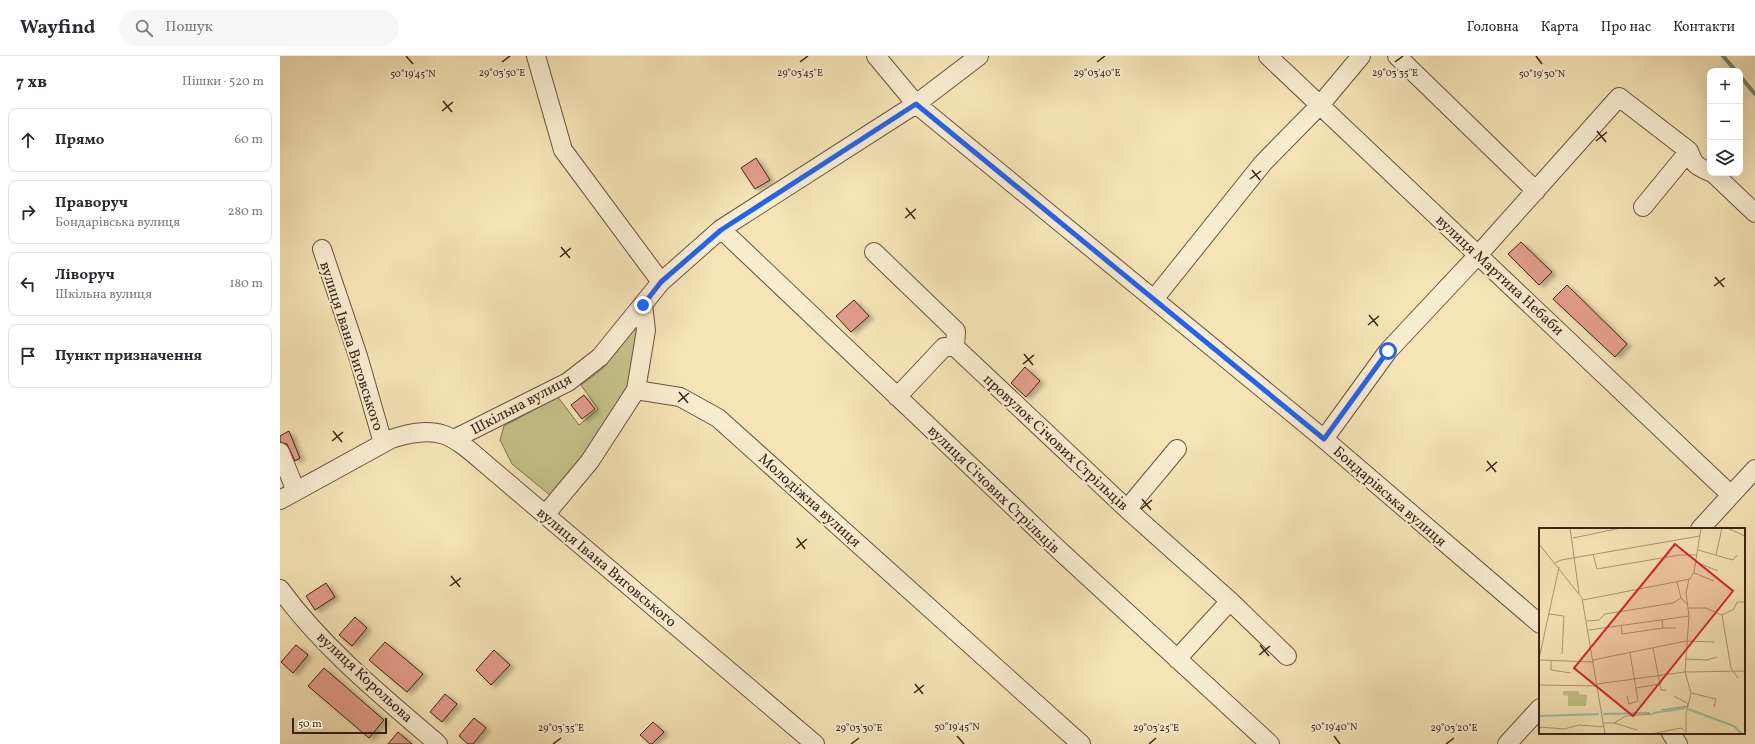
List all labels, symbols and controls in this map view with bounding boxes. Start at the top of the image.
search box [119,10,399,46]
text: Wayfind [20,15,95,41]
icon: search [133,17,155,39]
text: Пошук [165,17,213,38]
text: Головна [1467,18,1519,37]
text: Карта [1541,18,1579,37]
text: Про нас [1601,18,1651,37]
text: Контакти [1673,18,1735,37]
text: 29°03'50"E [479,66,525,80]
text: 29°03'45"E [777,66,823,80]
text: 29°03'40"E [1074,66,1120,80]
text: 29°03'35"E [1372,66,1418,80]
text: 50°19'45"N [390,67,436,81]
text: 50°19'30"N [1519,67,1566,81]
map controls [1707,68,1743,176]
button: + [1707,68,1743,104]
text: 7 хв [16,71,47,94]
text: Пішки · 520 m [182,73,264,91]
button: − [1707,104,1743,140]
icon: ahead [17,129,39,151]
text: Прямо [55,130,104,151]
text: 60 m [235,131,263,149]
button: layers [1707,140,1743,176]
text: Праворуч [55,193,128,214]
icon: right [17,201,39,223]
text: 280 m [227,203,263,221]
street label: вулиця Мартина Небаби [1430,211,1568,341]
text: Бондарівська вулиця [55,214,180,232]
street label: вулиця Івана Виговського [313,259,388,434]
text: Ліворуч [55,265,115,286]
icon: left [17,273,39,295]
text: 180 m [229,275,263,293]
text: Шкільна вулиця [55,286,152,304]
route end [634,296,652,314]
route start [1379,342,1397,360]
icon: arrive [17,345,39,367]
text: Пункт призначення [55,346,202,367]
street label: Шкільна вулиця [467,370,576,441]
street label: провулок Січових Стрільців [978,370,1132,516]
street label: вулиця Січових Стрільців [922,421,1064,559]
street label: Бондарівська вулиця [1328,442,1450,552]
street label: Молодіжна вулиця [753,449,865,553]
street label: вулиця Івана Виговського [532,503,680,633]
inset map [1539,528,1745,734]
street label: вулиця Корольова [311,628,417,728]
scale bar [292,716,387,735]
text: 50 m [298,717,322,732]
text: 50°19'45"N [934,720,980,734]
text: 50°19'40"N [1311,720,1358,734]
text: 29°03'35"E [538,721,584,735]
text: 29°03'30"E [836,721,882,735]
text: 29°03'25"E [1133,721,1179,735]
text: 29°03'20"E [1430,721,1478,735]

